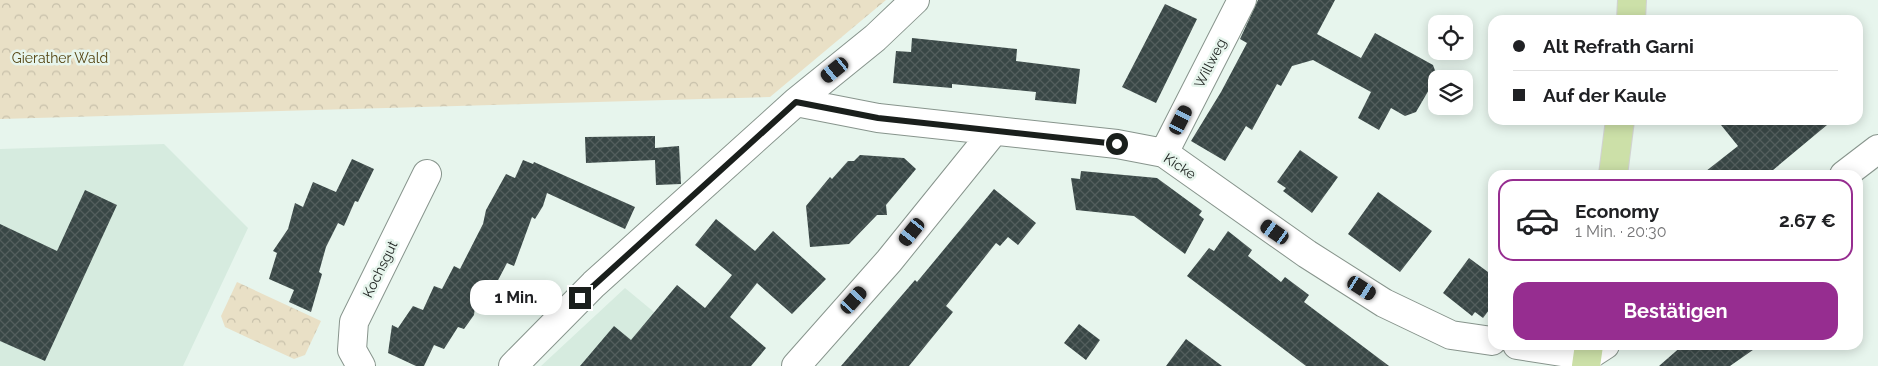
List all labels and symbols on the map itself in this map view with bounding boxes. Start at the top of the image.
street label: Willweg [1191,36,1229,90]
park label: Gierather Wald [12,50,108,66]
car [818,55,851,85]
car [1167,103,1194,137]
route start [1106,133,1128,155]
street label: Kicke [1161,150,1199,182]
car [896,216,927,248]
car [1258,217,1291,247]
street label: Kochsgut [359,238,401,300]
car [1345,274,1378,302]
callout: 1 Min. [470,280,562,316]
car [838,284,869,316]
route end [569,287,591,309]

